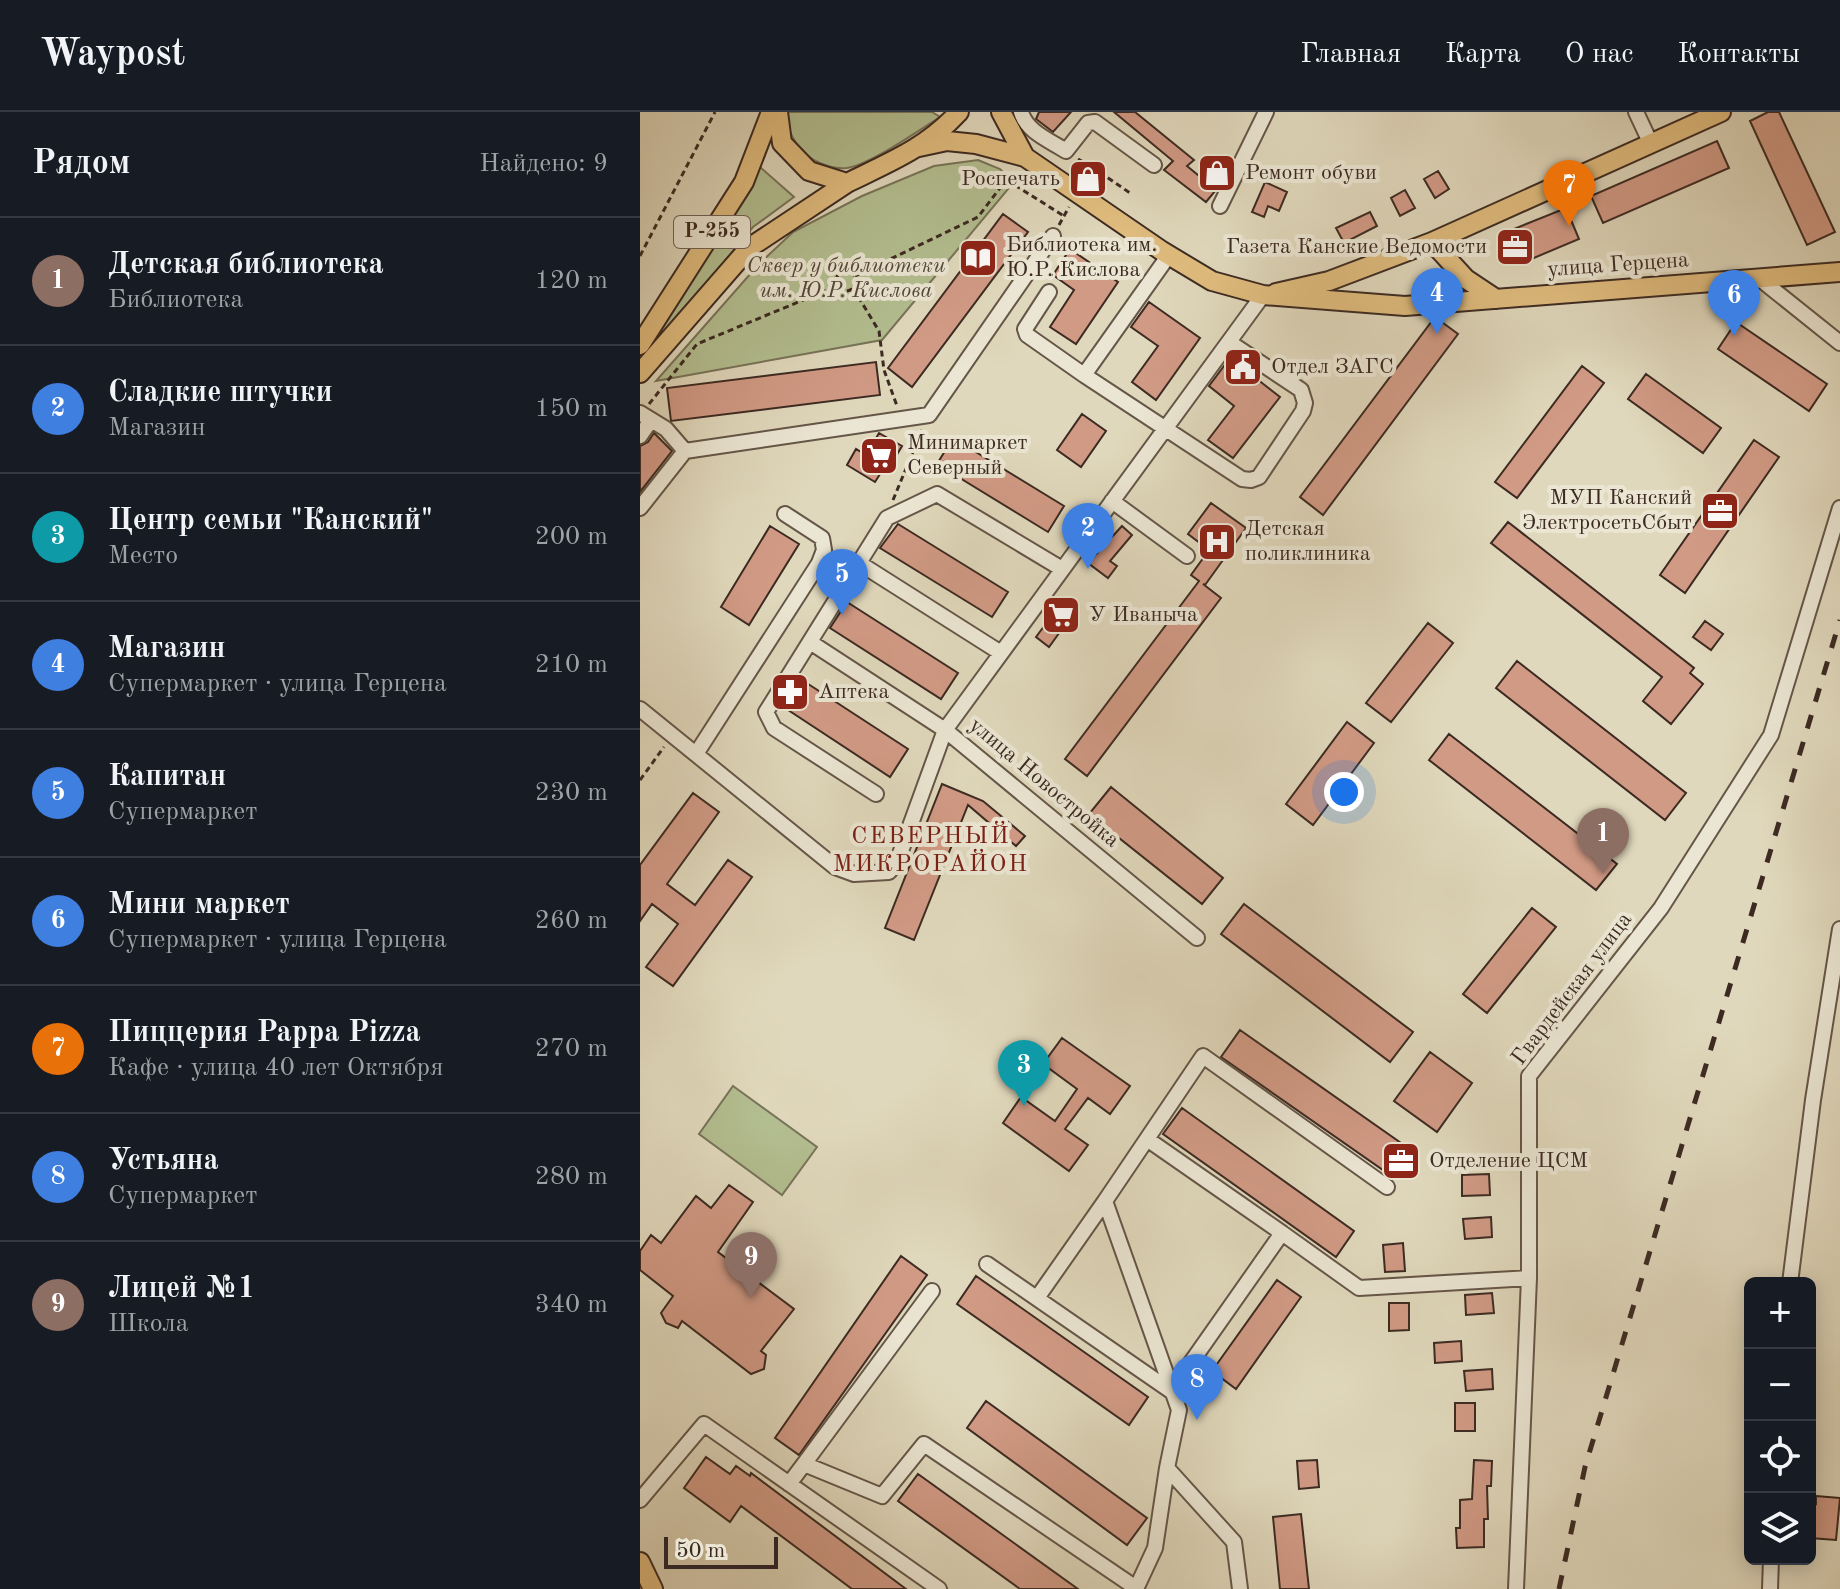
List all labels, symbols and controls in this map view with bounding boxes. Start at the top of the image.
text: Waypost [40,36,185,74]
text: Главная [1300,41,1401,69]
text: Карта [1445,41,1521,69]
text: О нас [1565,41,1634,69]
text: Контакты [1678,41,1800,69]
text: Рядом [32,147,131,181]
text: Найдено: 9 [479,151,608,177]
shop icon: Ремонт обуви [1196,152,1238,194]
shop icon: Роспечать [1067,158,1109,200]
pin: 7 [1543,160,1595,226]
place label: Ремонт обуви [1245,162,1377,184]
place label: Роспечать [961,168,1060,190]
road number: Р-255 [674,216,750,248]
office icon: Газета Канские Ведомости [1494,226,1536,268]
place label: Библиотека им. Ю.Р. Кислова [1006,234,1157,281]
place label: Газета Канские Ведомости [1226,236,1487,258]
library icon: Библиотека им. Ю.Р. Кислова [957,237,999,279]
street label: улица Герцена [1547,249,1690,281]
text: Детская библиотека [108,250,384,280]
park label: Сквер у библиотеки им. Ю.Р. Кислова [746,255,946,302]
text: 1 [50,268,66,294]
text: 120 m [535,268,608,294]
pin: 4 [1411,268,1463,334]
pin: 6 [1708,270,1760,336]
text: Библиотека [108,287,243,313]
public building icon: Отдел ЗАГС [1222,346,1264,388]
place label: Отдел ЗАГС [1271,356,1394,378]
text: Сладкие штучки [108,378,333,408]
text: 2 [50,396,66,422]
text: 150 m [535,396,608,422]
text: Магазин [108,415,206,441]
place label: Минимаркет Северный [907,432,1028,479]
supermarket icon: Минимаркет Северный [858,435,900,477]
place label: МУП Канский ЭлектросетьСбыт [1522,487,1692,534]
office icon: МУП Канский ЭлектросетьСбыт [1699,490,1741,532]
pin: 2 [1062,503,1114,569]
text: Центр семьи "Канский" [108,506,433,536]
place label: Детская поликлиника [1245,518,1371,565]
hospital icon: Детская поликлиника [1196,521,1238,563]
text: 3 [50,524,66,550]
text: 200 m [535,524,608,550]
text: Место [108,543,178,569]
pin: 5 [816,549,868,615]
supermarket icon: У Иваныча [1040,594,1082,636]
place label: У Иваныча [1089,604,1198,626]
text: Магазин [108,634,226,664]
text: 4 [50,652,66,678]
text: 210 m [535,652,608,678]
text: Супермаркет · улица Герцена [108,671,447,697]
pharmacy icon: Аптека [769,671,811,713]
place label: Аптека [818,681,889,703]
street label: улица Новостройка [965,714,1123,852]
text: Капитан [108,762,226,792]
your location [1324,772,1364,812]
text: 5 [50,780,66,806]
text: 230 m [535,780,608,806]
text: Супермаркет [108,799,257,825]
pin: 1 [1577,808,1629,874]
district label: СЕВЕРНЫЙ МИКРОРАЙОН [833,820,1029,877]
text: Мини маркет [108,890,290,920]
text: 6 [50,908,66,934]
text: 260 m [535,908,608,934]
street label: Гвардейская улица [1508,909,1636,1069]
text: Супермаркет · улица Герцена [108,927,447,953]
text: Пиццерия Pappa Pizza [108,1018,421,1048]
text: 7 [50,1036,66,1062]
text: 270 m [535,1036,608,1062]
pin: 3 [998,1040,1050,1106]
text: Кафе · улица 40 лет Октября [108,1055,444,1081]
office icon: Отделение ЦСМ [1380,1140,1422,1182]
text: Устьяна [108,1146,219,1176]
place label: Отделение ЦСМ [1429,1150,1588,1172]
text: 8 [50,1164,66,1190]
text: 280 m [535,1164,608,1190]
text: Супермаркет [108,1183,257,1209]
pin: 9 [725,1232,777,1298]
text: Лицей №1 [108,1274,255,1304]
map controls [1744,1277,1816,1565]
button: + [1744,1277,1816,1349]
text: 9 [50,1292,66,1318]
text: 340 m [535,1292,608,1318]
text: Школа [108,1311,189,1337]
button: − [1744,1349,1816,1421]
pin: 8 [1171,1354,1223,1420]
button: locate [1744,1421,1816,1493]
button: layers [1744,1493,1816,1565]
scale bar [664,1533,778,1569]
text: 50 m [676,1540,725,1562]

